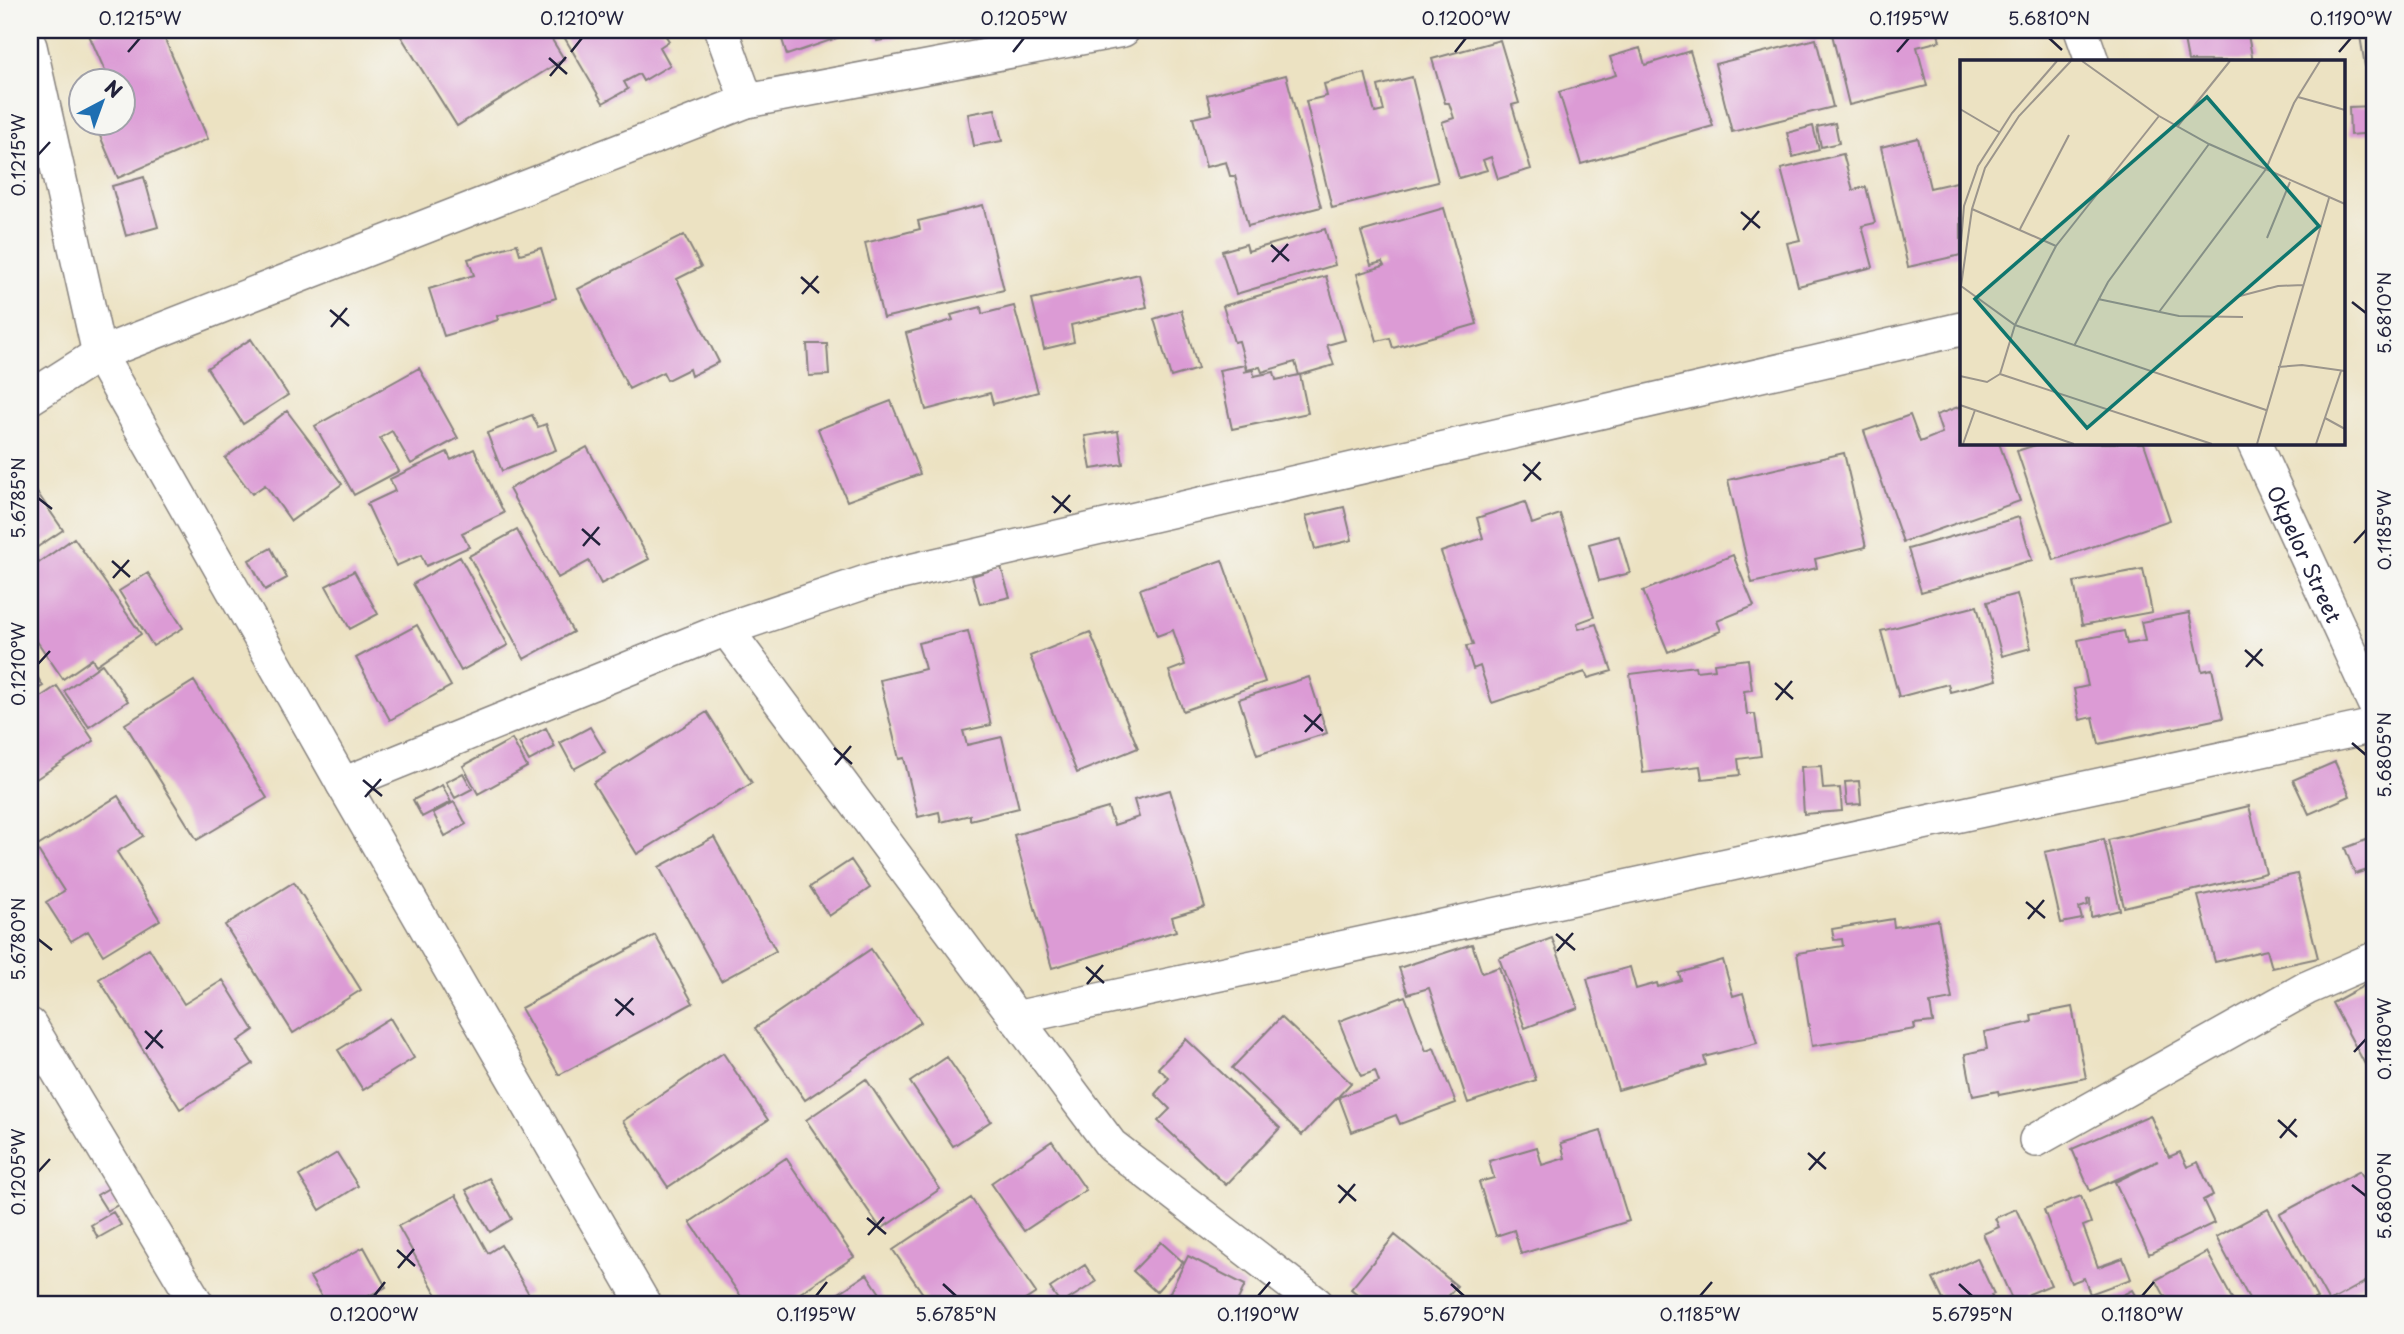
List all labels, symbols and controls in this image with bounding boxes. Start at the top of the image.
text: 0.1215°W [99,4,182,31]
text: 0.1210°W [540,4,625,31]
text: 0.1205°W [980,4,1068,31]
text: 0.1200°W [1421,4,1511,31]
text: 0.1195°W [1869,4,1950,31]
text: 5.6810°N [2008,4,2090,31]
text: 0.1190°W [2310,4,2393,31]
inset map [1960,60,2344,444]
north arrow [66,66,136,136]
text: N [99,73,129,104]
text: 0.1215°W [4,113,31,196]
text: 5.6810°N [2370,272,2397,354]
text: 5.6785°N [4,457,31,539]
street label: Okpelor Street [2260,480,2351,628]
text: 0.1185°W [2370,489,2397,571]
text: 0.1210°W [4,621,31,706]
text: 5.6805°N [2370,712,2397,798]
text: 5.6780°N [4,897,31,981]
text: 0.1180°W [2370,997,2397,1080]
text: 0.1205°W [4,1128,31,1216]
text: 5.6800°N [2370,1152,2397,1240]
text: 0.1200°W [329,1300,419,1327]
text: 0.1195°W [776,1300,857,1327]
text: 5.6785°N [915,1300,997,1327]
text: 0.1190°W [1217,1300,1300,1327]
text: 5.6790°N [1423,1300,1505,1327]
text: 0.1185°W [1659,1300,1741,1327]
text: 5.6795°N [1931,1300,2013,1327]
text: 0.1180°W [2101,1300,2184,1327]

